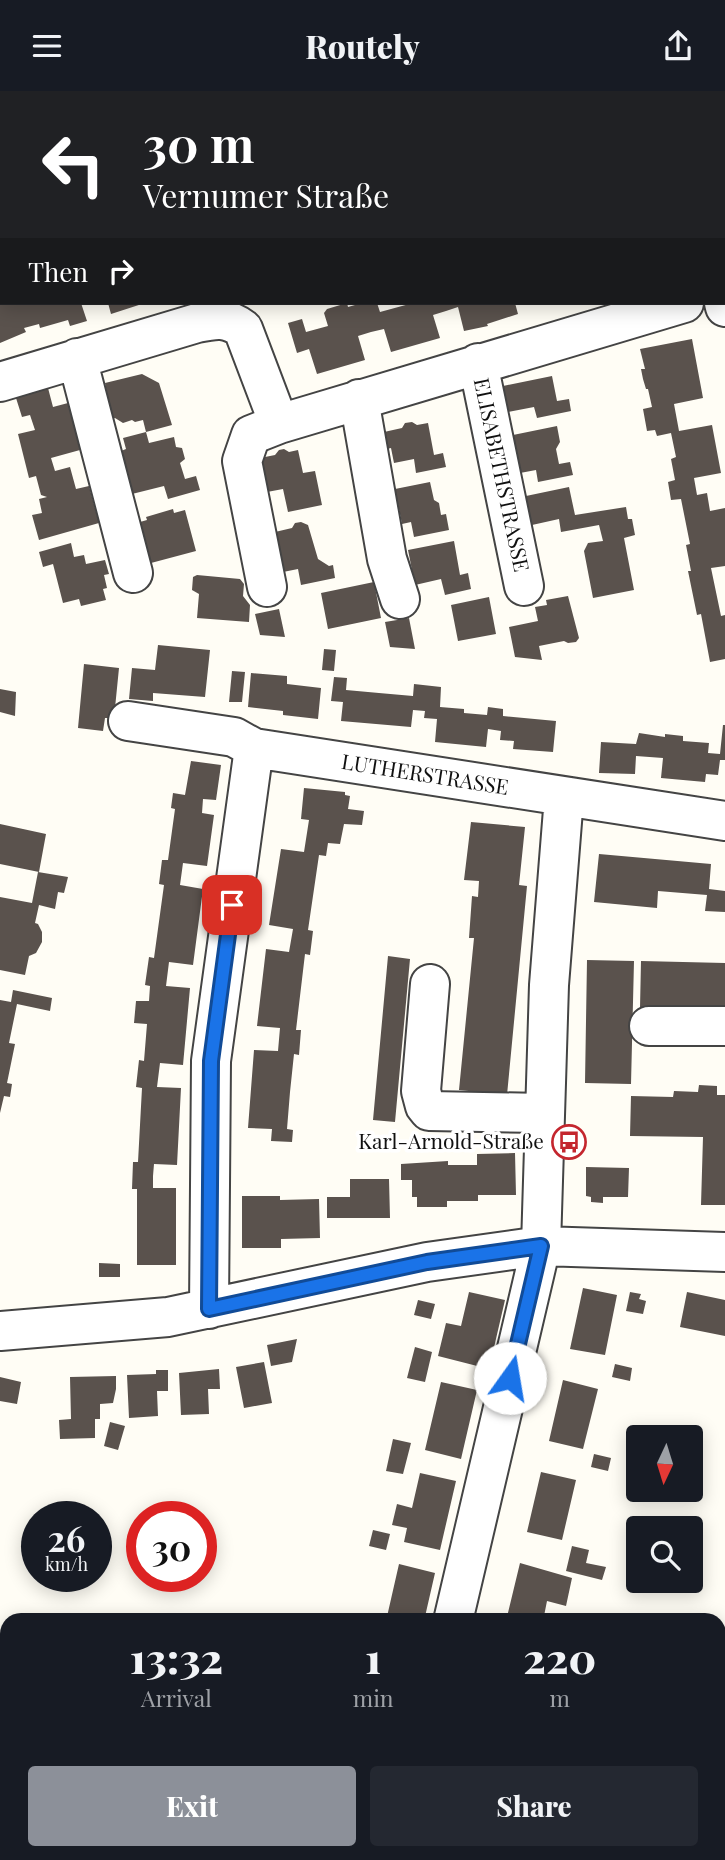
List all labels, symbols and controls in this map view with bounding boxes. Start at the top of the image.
text: Routely [305,24,420,67]
icon: menu [28,27,66,65]
icon: share [659,27,697,65]
text: 30 m [143,110,254,175]
icon: left [28,119,119,210]
text: Vernumer Straße [143,173,389,216]
icon: right [102,252,140,290]
text: Then [28,254,88,289]
street label: ELISABETHSTRASSE [469,375,537,574]
street label: LUTHERSTRASSE [340,746,511,800]
pin [202,875,262,935]
icon: arrive [213,886,251,924]
bus stop icon: Karl-Arnold-Straße [550,1123,588,1161]
place label: Karl-Arnold-Straße [358,1126,544,1154]
position arrow [473,1341,547,1415]
north arrow [626,1425,704,1501]
map controls [626,1425,703,1593]
speed limit sign: 30 [126,1501,217,1592]
text: 26 [48,1514,85,1561]
button: search [626,1516,703,1593]
text: km/h [45,1552,88,1576]
text: 13:32 [130,1629,223,1685]
text: 1 [365,1629,381,1685]
text: 220 [523,1629,596,1685]
text: Arrival [141,1682,212,1713]
text: min [353,1682,394,1713]
text: m [550,1682,570,1713]
button: Exit [28,1766,356,1846]
button: Share [370,1766,698,1846]

